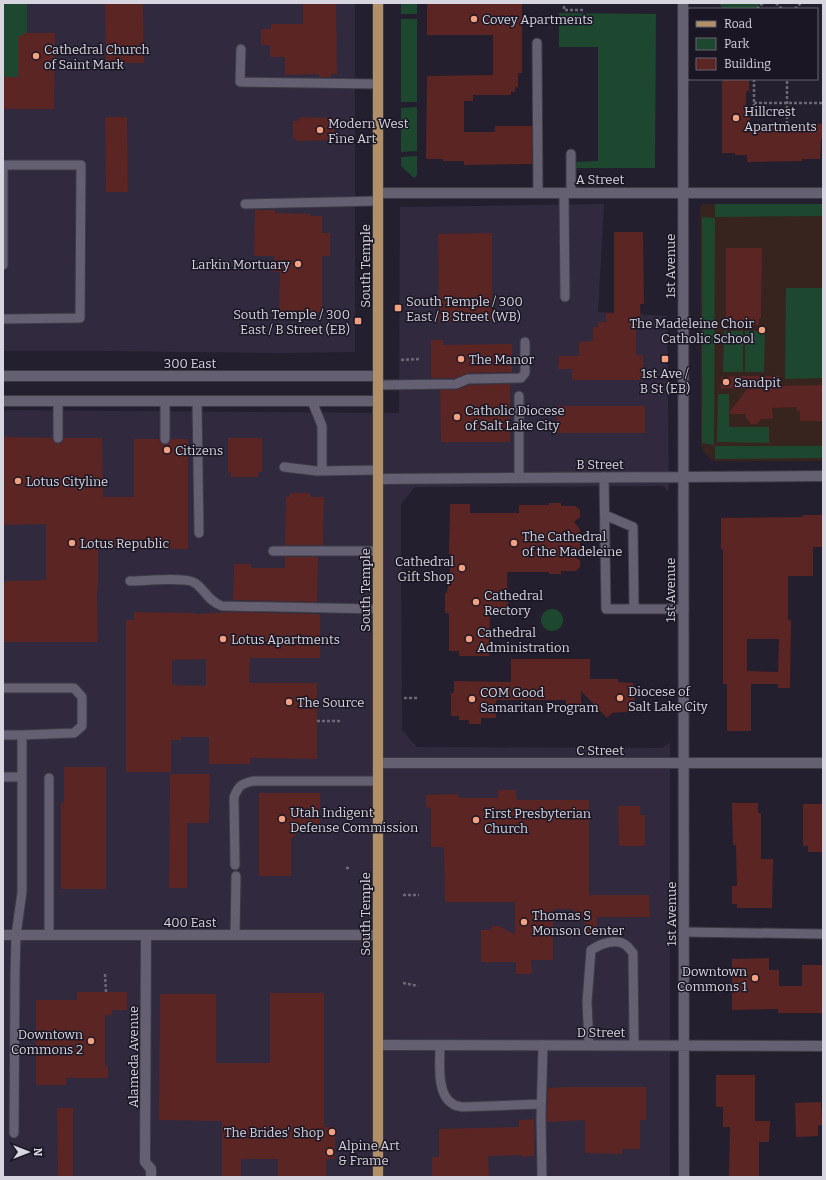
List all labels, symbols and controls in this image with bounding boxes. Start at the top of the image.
legend [688,8,818,80]
place label: Covey Apartments [482,12,593,27]
marker: Covey Apartments [469,14,479,24]
text: Road [724,17,752,31]
text: Park [724,37,750,51]
place label: Cathedral Church of Saint Mark [44,42,150,72]
marker: Cathedral Church of Saint Mark [31,51,41,61]
text: Building [724,57,771,71]
place label: Hillcrest Apartments [744,104,817,134]
marker: Hillcrest Apartments [731,113,741,123]
place label: Modern West Fine Art [328,116,409,146]
marker: Modern West Fine Art [315,125,325,135]
street label: A Street [576,172,625,187]
street label: South Temple [358,224,373,308]
street label: 1st Avenue [663,234,678,298]
place label: Larkin Mortuary [191,257,290,272]
marker: Larkin Mortuary [293,259,303,269]
place label: South Temple / 300 East / B Street (WB) [406,294,523,324]
marker: South Temple / 300 East / B Street (WB) [393,303,403,313]
place label: South Temple / 300 East / B Street (EB) [233,307,350,337]
marker: South Temple / 300 East / B Street (EB) [353,316,363,326]
place label: The Madeleine Choir Catholic School [630,316,754,346]
marker: The Madeleine Choir Catholic School [757,325,767,335]
place label: The Manor [469,352,534,367]
marker: The Manor [456,354,466,364]
marker: 1st Ave / B St (EB) [660,354,670,364]
street label: 300 East [164,356,217,371]
place label: 1st Ave / B St (EB) [640,366,690,396]
place label: Sandpit [734,375,781,390]
marker: Sandpit [721,377,731,387]
place label: Catholic Diocese of Salt Lake City [465,403,565,433]
marker: Catholic Diocese of Salt Lake City [452,412,462,422]
place label: Citizens [175,443,223,458]
marker: Citizens [162,445,172,455]
street label: B Street [576,457,624,472]
place label: Lotus Cityline [26,474,108,489]
marker: Lotus Cityline [13,476,23,486]
place label: The Cathedral of the Madeleine [522,529,622,559]
place label: Lotus Republic [80,536,169,551]
marker: Lotus Republic [67,538,77,548]
marker: The Cathedral of the Madeleine [509,538,519,548]
street label: South Temple [358,548,373,632]
place label: Cathedral Gift Shop [395,554,454,584]
street label: 1st Avenue [663,558,678,622]
marker: Cathedral Gift Shop [457,563,467,573]
place label: Cathedral Rectory [484,588,543,618]
marker: Cathedral Rectory [471,597,481,607]
place label: Cathedral Administration [477,625,570,655]
place label: Lotus Apartments [231,632,340,647]
marker: Lotus Apartments [218,634,228,644]
marker: Cathedral Administration [464,634,474,644]
place label: Diocese of Salt Lake City [628,684,708,714]
place label: COM Good Samaritan Program [480,685,599,715]
marker: Diocese of Salt Lake City [615,693,625,703]
marker: COM Good Samaritan Program [467,694,477,704]
place label: The Source [297,695,364,710]
marker: The Source [284,697,294,707]
street label: C Street [576,743,624,758]
place label: Utah Indigent Defense Commission [290,805,419,835]
place label: First Presbyterian Church [484,806,592,836]
marker: Utah Indigent Defense Commission [277,814,287,824]
marker: First Presbyterian Church [471,815,481,825]
street label: South Temple [358,872,373,956]
street label: 1st Avenue [664,882,679,946]
place label: Thomas S Monson Center [532,908,625,938]
street label: 400 East [164,915,217,930]
marker: Thomas S Monson Center [519,917,529,927]
place label: Downtown Commons 1 [677,964,748,994]
marker: Downtown Commons 1 [750,973,760,983]
street label: Alameda Avenue [126,1006,141,1108]
street label: D Street [577,1025,626,1040]
place label: Downtown Commons 2 [11,1027,84,1057]
marker: Downtown Commons 2 [86,1036,96,1046]
place label: The Brides' Shop [224,1125,324,1140]
marker: The Brides' Shop [327,1127,337,1137]
north arrow [8,1132,48,1172]
place label: Alpine Art & Frame [338,1138,400,1168]
marker: Alpine Art & Frame [325,1147,335,1157]
text: N [31,1148,44,1157]

